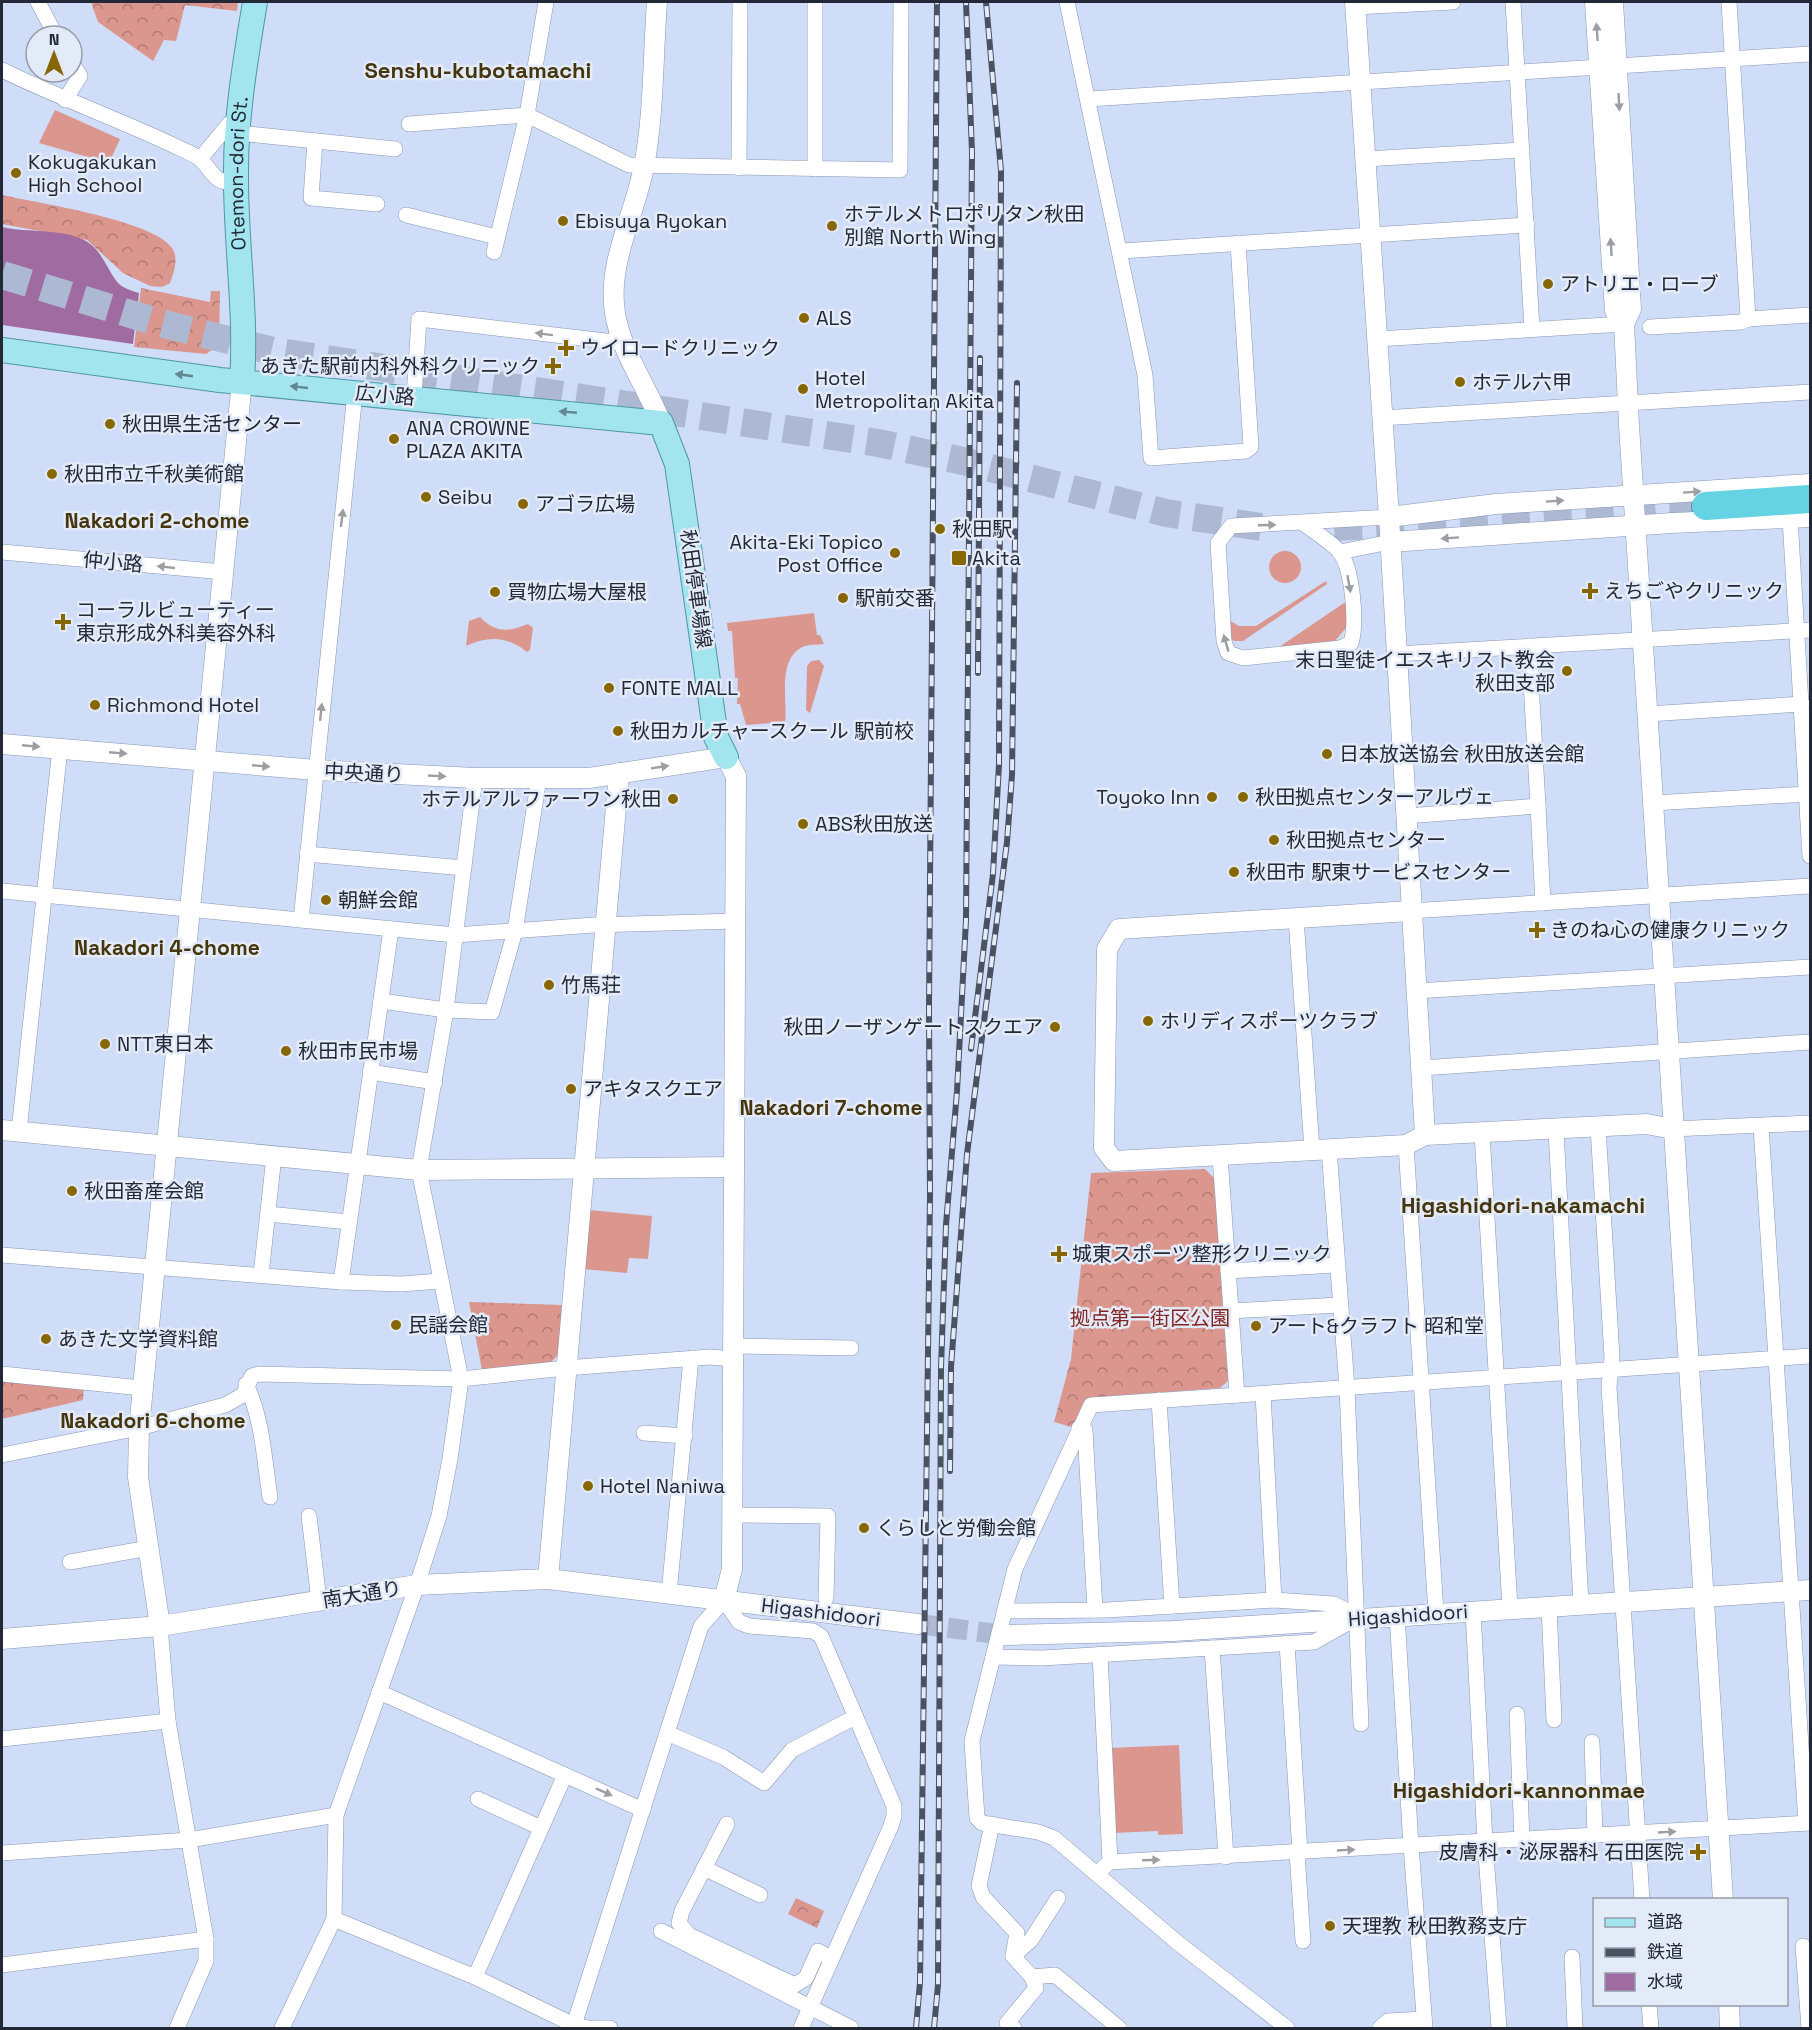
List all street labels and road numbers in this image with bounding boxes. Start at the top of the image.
street label: Otemon-dori St. [223,95,254,251]
street label: 広小路 [354,379,416,411]
street label: 秋田停車場線 [675,528,717,650]
street label: 仲小路 [82,546,144,578]
street label: 中央通り [323,758,405,788]
street label: 南大通り [320,1575,404,1613]
street label: Higashidoori [760,1592,882,1632]
street label: Higashidoori [1347,1598,1469,1632]

